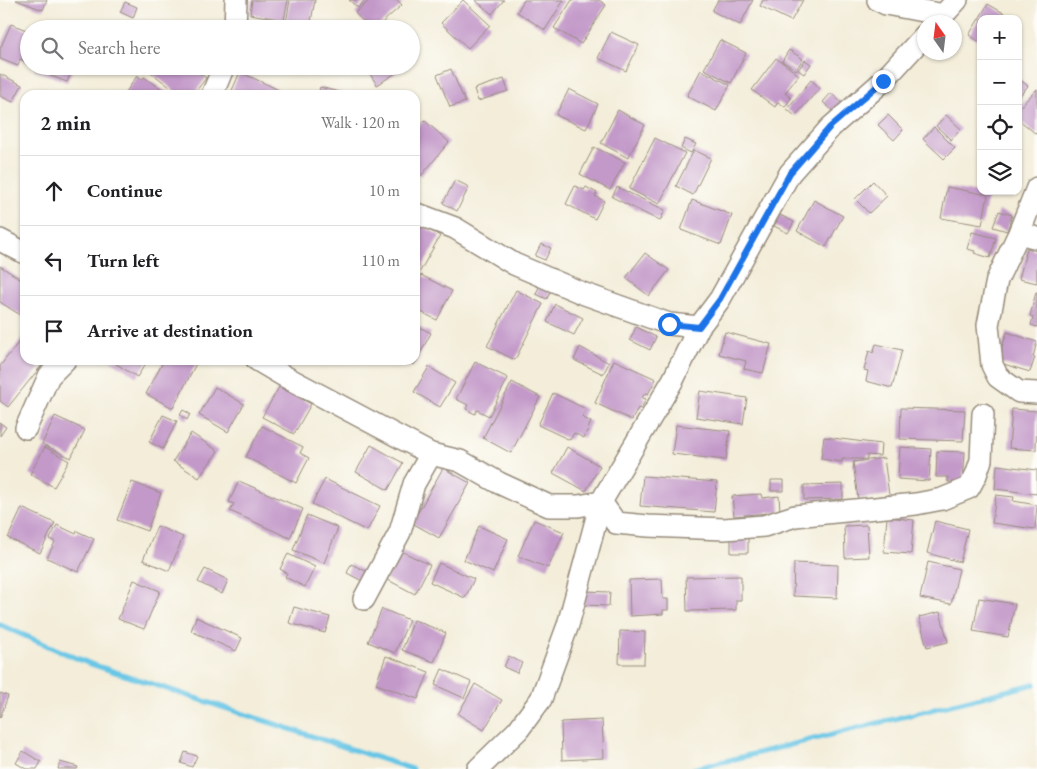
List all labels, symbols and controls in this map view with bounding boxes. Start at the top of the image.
north arrow [917,15,962,60]
map controls [977,15,1022,195]
button: + [977,15,1022,60]
search box [20,20,420,75]
icon: search [38,34,66,62]
text: Search here [78,35,160,60]
button: − [977,60,1022,105]
route end [872,70,895,93]
button: locate [977,105,1022,150]
text: 2 min [40,109,91,136]
text: Walk · 120 m [321,112,400,133]
button: layers [977,150,1022,195]
icon: ahead [40,177,68,205]
text: Continue [87,178,162,203]
text: 10 m [369,180,400,201]
icon: left [40,247,68,275]
text: Turn left [87,248,159,273]
text: 110 m [361,250,400,271]
route start [658,313,681,336]
icon: arrive [40,317,68,345]
text: Arrive at destination [87,318,253,343]

